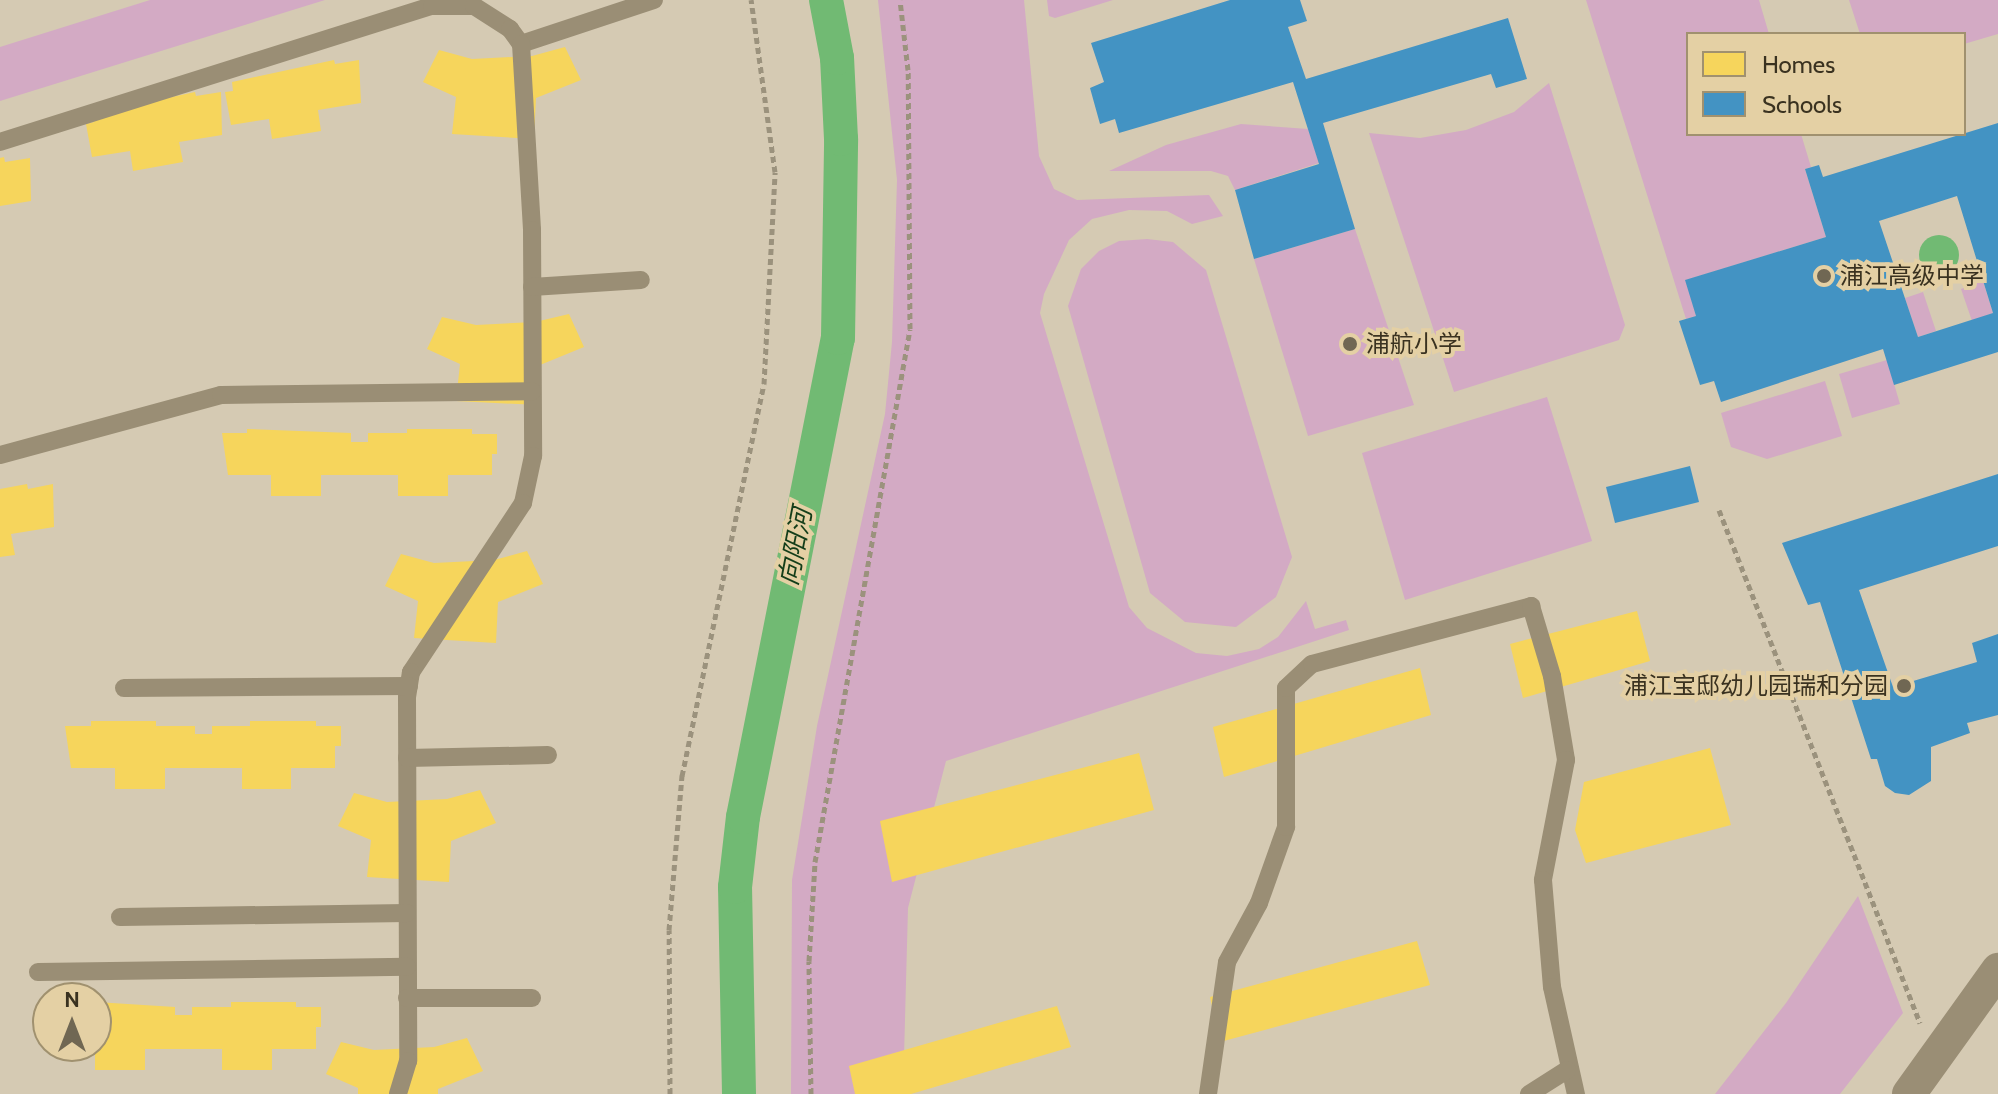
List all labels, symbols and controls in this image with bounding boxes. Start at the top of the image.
legend [1686,32,1966,136]
text: Homes [1762,50,1835,79]
text: Schools [1762,90,1842,119]
place label: 浦江高级中学 [1840,262,1984,290]
marker: 浦江高级中学 [1815,267,1833,285]
place label: 浦航小学 [1366,330,1462,358]
marker: 浦航小学 [1341,335,1359,353]
water label: 向阳河 [773,506,819,588]
place label: 浦江宝邸幼儿园瑞和分园 [1624,672,1888,700]
marker: 浦江宝邸幼儿园瑞和分园 [1895,677,1913,695]
north arrow [32,982,112,1062]
text: N [64,986,80,1013]

